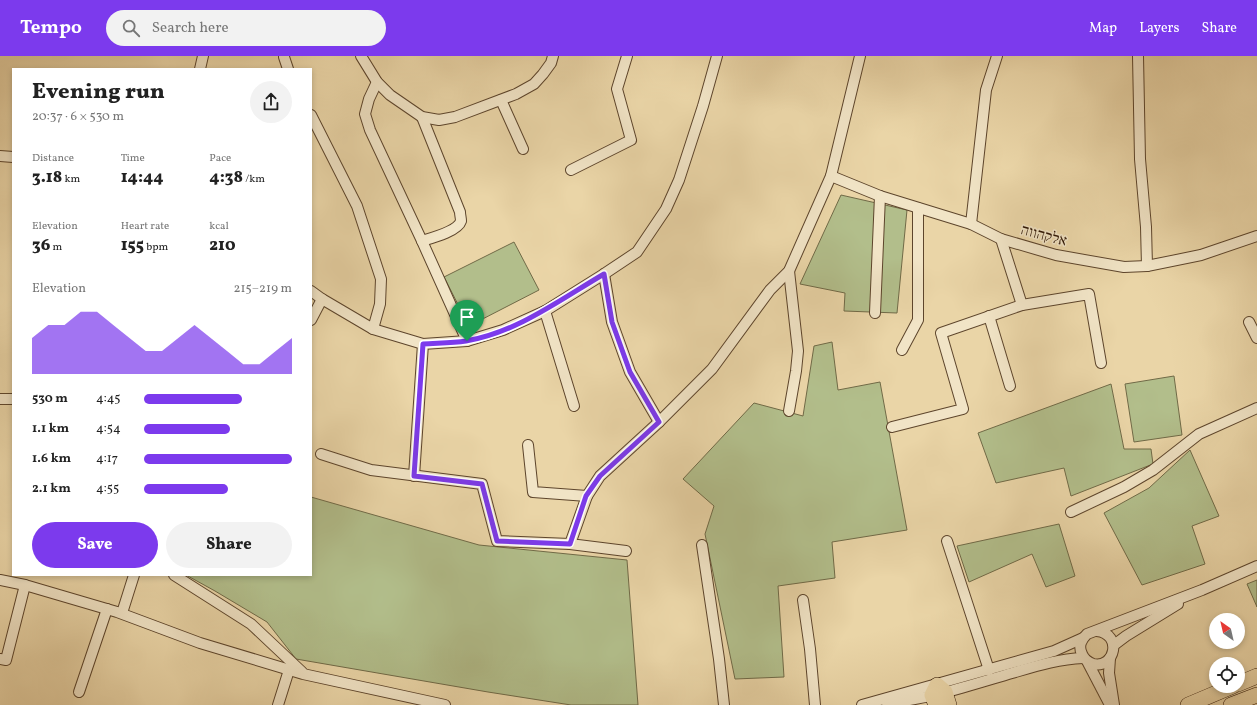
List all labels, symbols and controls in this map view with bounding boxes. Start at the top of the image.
search box [106,10,386,46]
text: Tempo [20,15,82,41]
icon: search [120,17,142,39]
text: Search here [152,18,229,39]
text: Map [1089,19,1117,38]
text: Layers [1139,19,1179,38]
text: Share [1201,19,1237,38]
text: Evening run [32,77,165,108]
button: share [250,81,292,123]
text: 20:37 · 6 × 530 m [32,108,124,126]
text: Distance [32,151,74,166]
text: Time [121,151,145,166]
text: Pace [209,151,231,166]
text: 3.18 [32,166,62,189]
text: 14:44 [121,166,164,189]
text: 4:38 [209,166,243,189]
text: km [62,172,80,187]
text: /km [243,172,265,187]
text: Elevation [32,219,78,234]
text: Heart rate [121,219,169,234]
text: kcal [209,219,229,234]
street label: אלקהווה [1018,220,1069,253]
text: 36 [32,234,50,257]
text: 155 [121,234,144,257]
text: 210 [209,234,236,257]
text: m [50,240,62,255]
text: bpm [144,240,168,255]
text: Elevation [32,280,86,298]
text: 215–219 m [233,280,292,298]
pin [450,300,484,341]
icon: arrive [456,306,478,328]
text: 530 m [32,390,68,408]
text: 4:45 [96,390,120,408]
text: 1.1 km [32,420,69,438]
text: 4:54 [96,420,121,438]
text: 1.6 km [32,450,71,468]
text: 4:17 [96,450,118,468]
text: 2.1 km [32,480,71,498]
text: 4:55 [96,480,119,498]
button: Save [32,522,158,568]
button: Share [166,522,292,568]
north arrow [1209,613,1245,649]
map controls [1209,613,1245,693]
button: locate [1209,657,1245,693]

